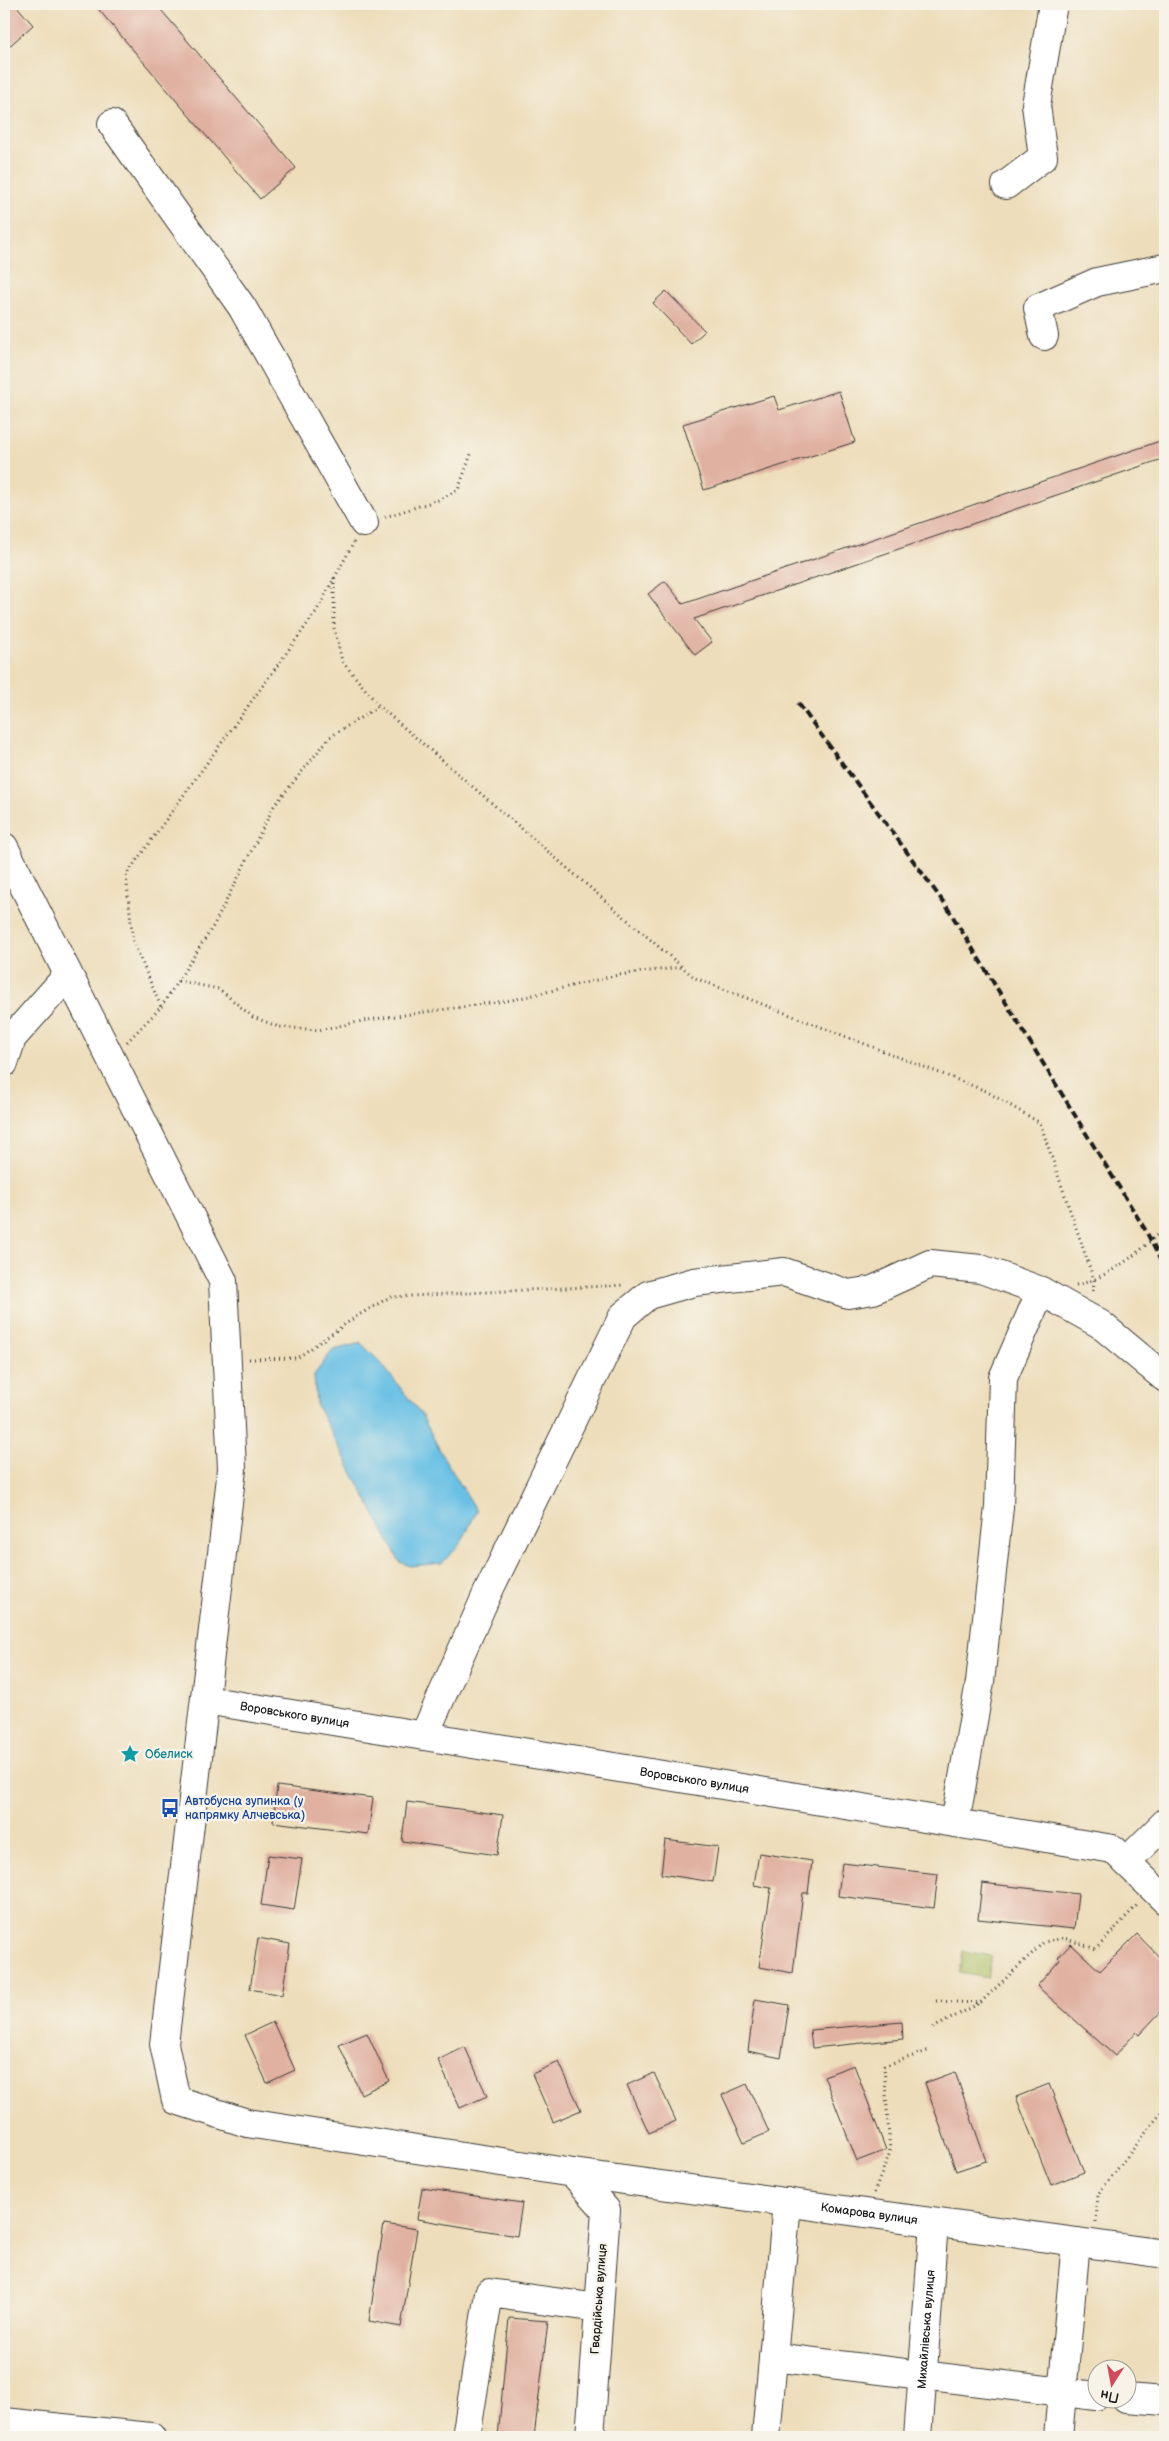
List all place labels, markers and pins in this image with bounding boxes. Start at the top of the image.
place icon: Обелиск [119,1743,141,1765]
place label: Обелиск [145,1747,193,1762]
place label: Автобусна зупинка (у напрямку Алчевська) [184,1794,305,1823]
bus stop icon: Автобусна зупинка (у напрямку Алчевська) [159,1797,181,1819]

